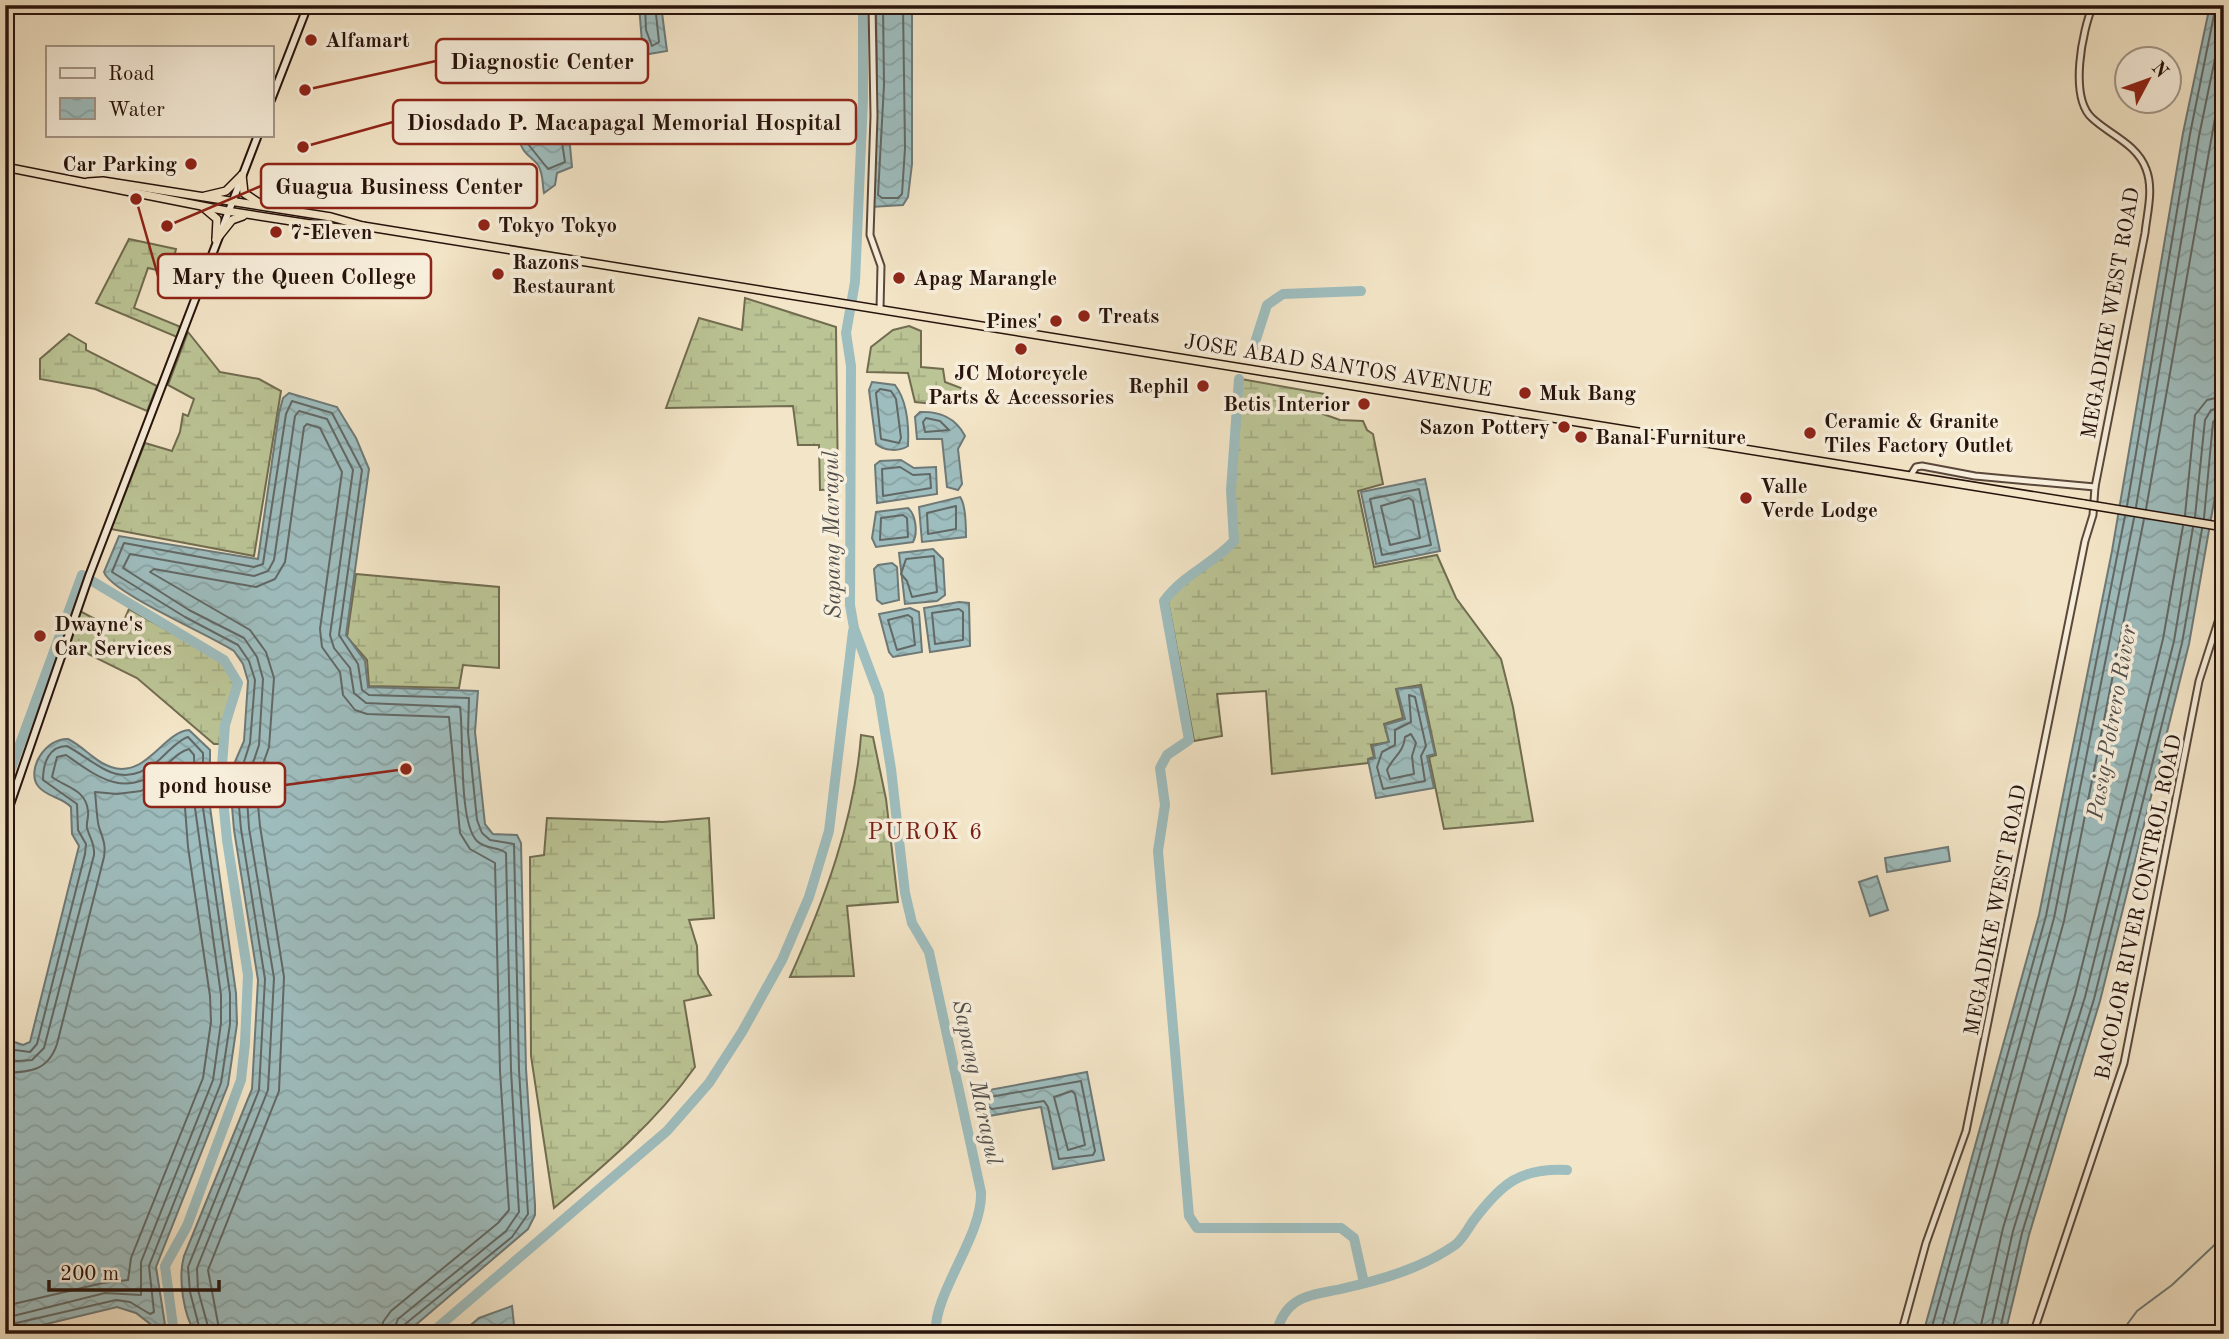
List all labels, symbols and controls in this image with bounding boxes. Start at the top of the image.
place label: Alfamart [325,31,410,52]
marker: Alfamart [303,32,319,48]
callout: Diagnostic Center [436,39,648,83]
legend [46,46,273,136]
north arrow [2114,46,2184,116]
text: Diagnostic Center [450,51,634,74]
text: N [2147,59,2171,83]
text: Road [108,64,155,85]
text: Water [108,100,165,121]
callout: Diosdado P. Macapagal Memorial Hospital [393,100,856,144]
text: Diosdado P. Macapagal Memorial Hospital [407,112,841,135]
place label: Car Parking [63,155,177,176]
marker: Car Parking [183,156,199,172]
callout: Guagua Business Center [261,164,537,208]
text: Guagua Business Center [275,176,523,199]
street label: MEGADIKE WEST ROAD [2079,186,2144,441]
place label: Tokyo Tokyo [498,216,617,237]
marker: Tokyo Tokyo [476,217,492,233]
place label: 7-Eleven [290,223,372,244]
marker: 7-Eleven [268,224,284,240]
place label: Razons Restaurant [512,253,616,298]
callout: Mary the Queen College [158,254,431,298]
text: Mary the Queen College [172,266,416,289]
marker: Razons Restaurant [490,266,506,282]
place label: Apag Marangle [913,269,1057,290]
marker: Apag Marangle [891,270,907,286]
place label: Treats [1098,307,1159,328]
marker: Treats [1076,308,1092,324]
place label: Pines' [985,312,1042,333]
marker: Pines' [1048,313,1064,329]
street label: JOSE ABAD SANTOS AVENUE [1182,332,1493,401]
marker: JC Motorcycle Parts & Accessories [1013,341,1029,357]
place label: JC Motorcycle Parts & Accessories [928,364,1114,409]
place label: Rephil [1128,377,1189,398]
marker: Rephil [1195,378,1211,394]
place label: Muk Bang [1539,384,1636,405]
marker: Muk Bang [1517,385,1533,401]
place label: Betis Interior [1223,395,1350,416]
marker: Betis Interior [1356,396,1372,412]
place label: Ceramic & Granite Tiles Factory Outlet [1824,412,2013,457]
place label: Sazon Pottery [1419,418,1550,439]
marker: Sazon Pottery [1556,419,1572,435]
marker: Ceramic & Granite Tiles Factory Outlet [1802,425,1818,441]
place label: Banal Furniture [1595,428,1746,449]
marker: Banal Furniture [1573,429,1589,445]
water label: Sapang Maragul [820,450,846,619]
place label: Valle Verde Lodge [1760,477,1878,522]
marker: Valle Verde Lodge [1738,490,1754,506]
place label: Dwayne's Car Services [54,615,172,660]
water label: Pasig-Potrero River [2084,622,2142,822]
marker: Dwayne's Car Services [32,628,48,644]
street label: BACOLOR RIVER CONTROL ROAD [2093,733,2186,1082]
callout: pond house [144,763,285,807]
text: pond house [158,775,272,798]
street label: MEGADIKE WEST ROAD [1962,783,2031,1038]
district label: PUROK 6 [868,821,984,844]
water label: Sapang Maragul [947,998,1005,1167]
scale bar [49,1248,219,1292]
text: 200 m [60,1264,119,1285]

